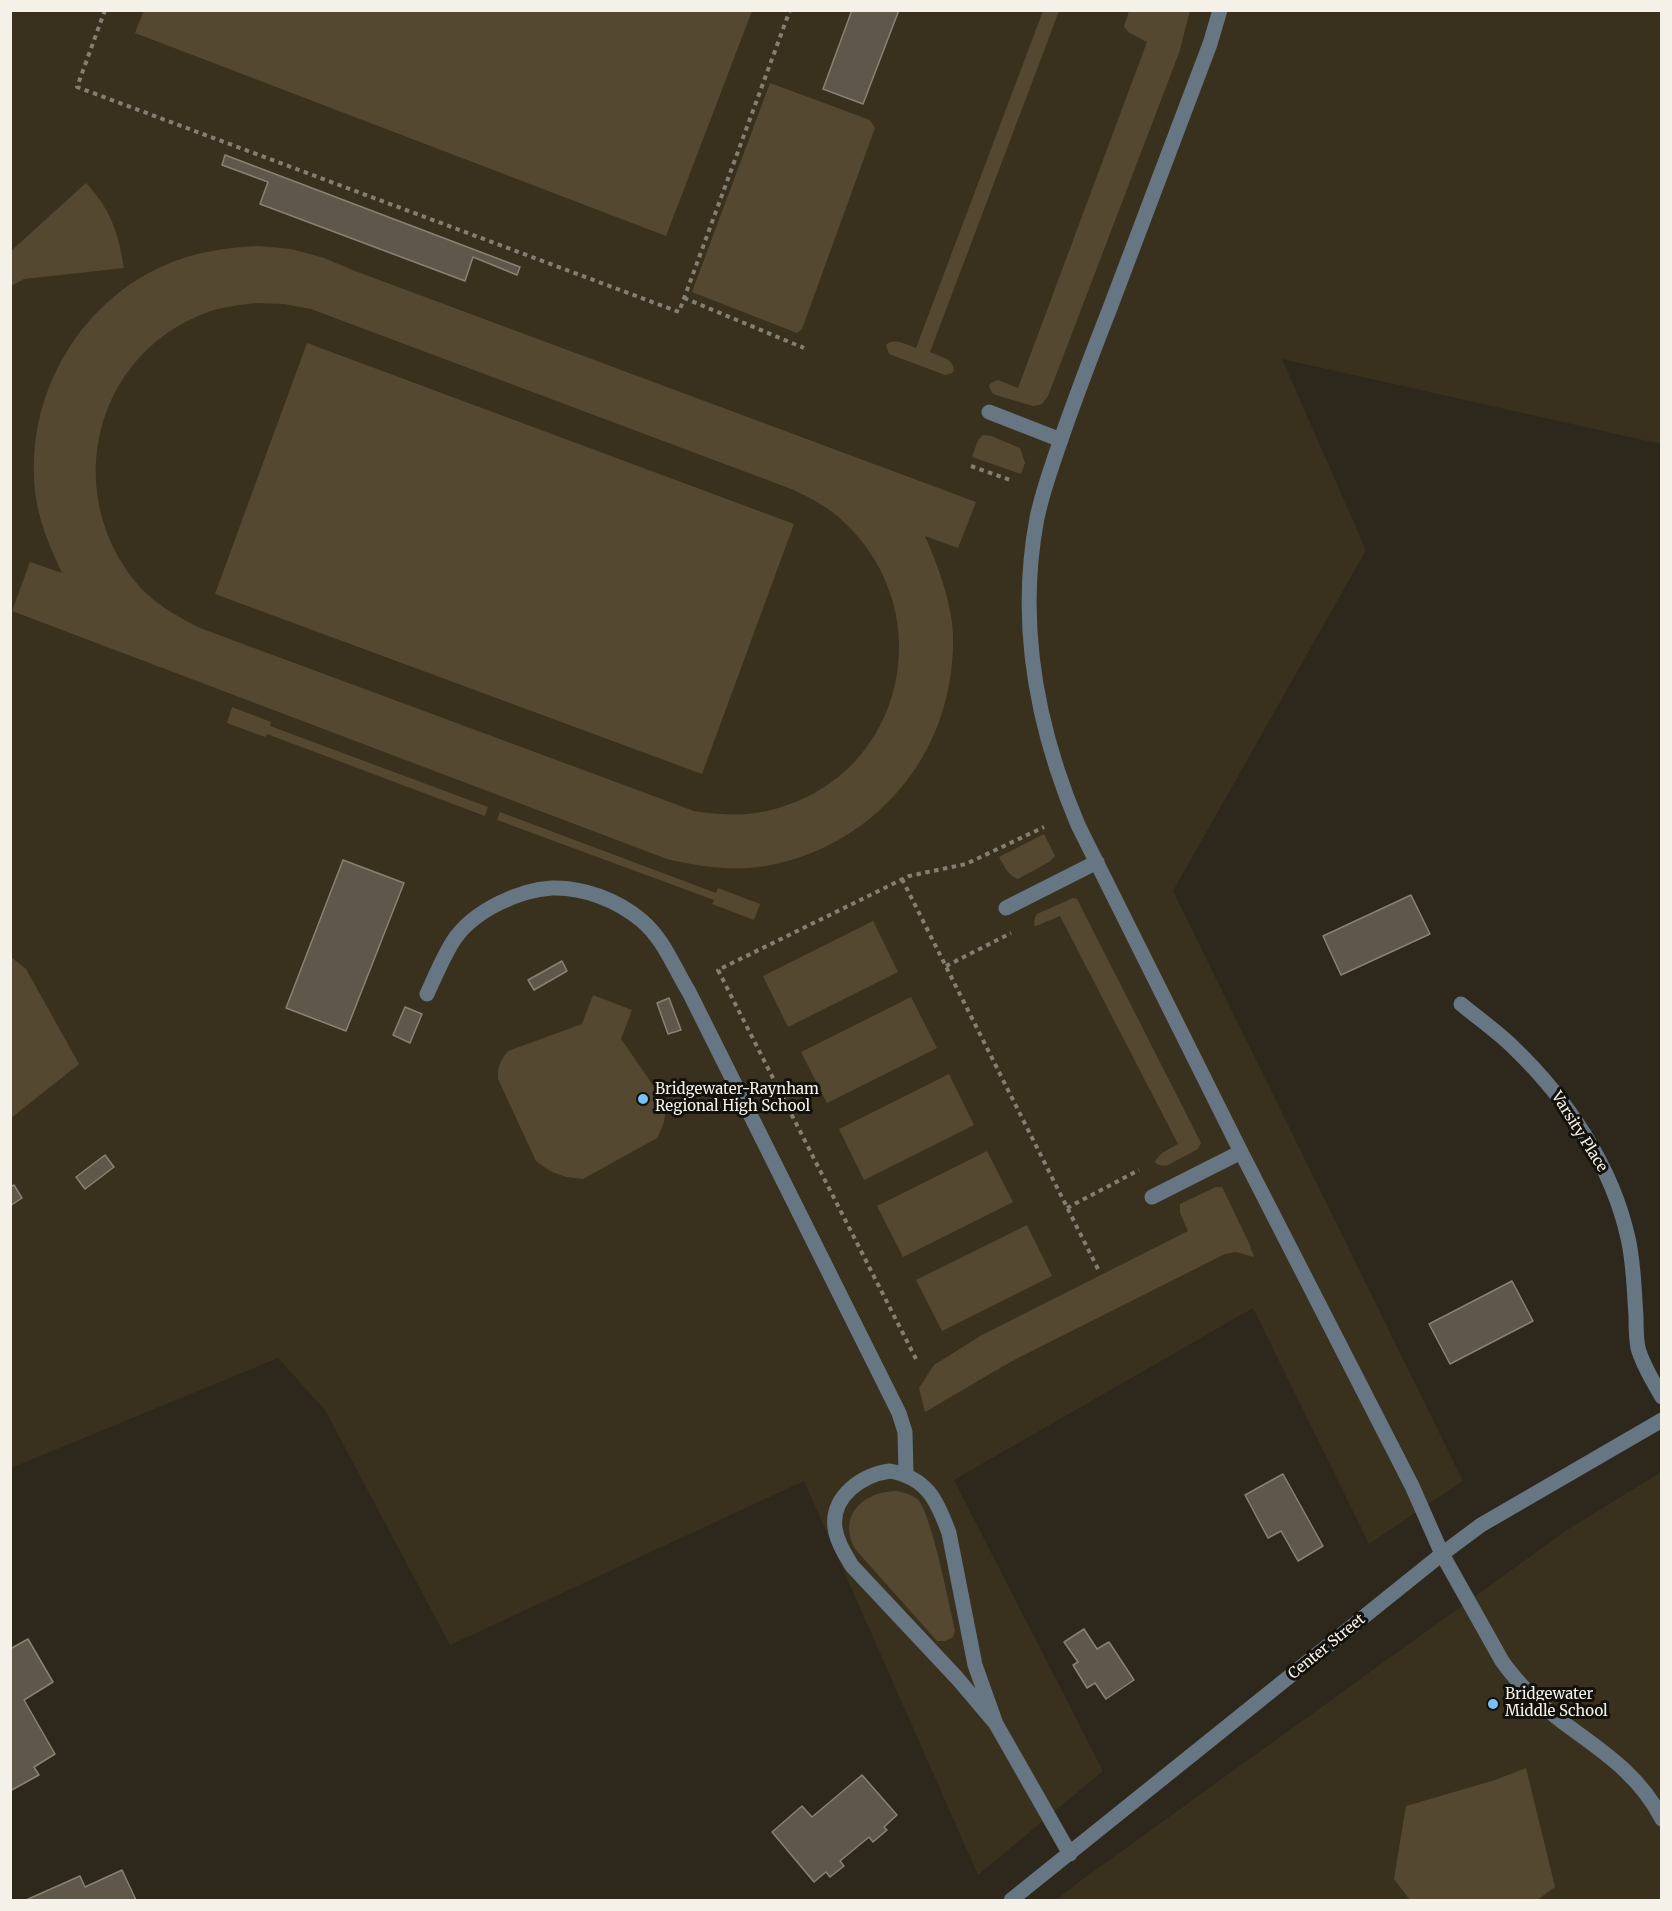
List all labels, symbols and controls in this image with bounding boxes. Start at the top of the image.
place label: Bridgewater-Raynham Regional High School [655,1081,819,1116]
street label: Varsity Place [1547,1088,1611,1176]
marker: Bridgewater-Raynham Regional High School [636,1092,650,1106]
street label: Center Street [1285,1611,1369,1683]
place label: Bridgewater Middle School [1505,1686,1608,1721]
marker: Bridgewater Middle School [1486,1697,1500,1711]

